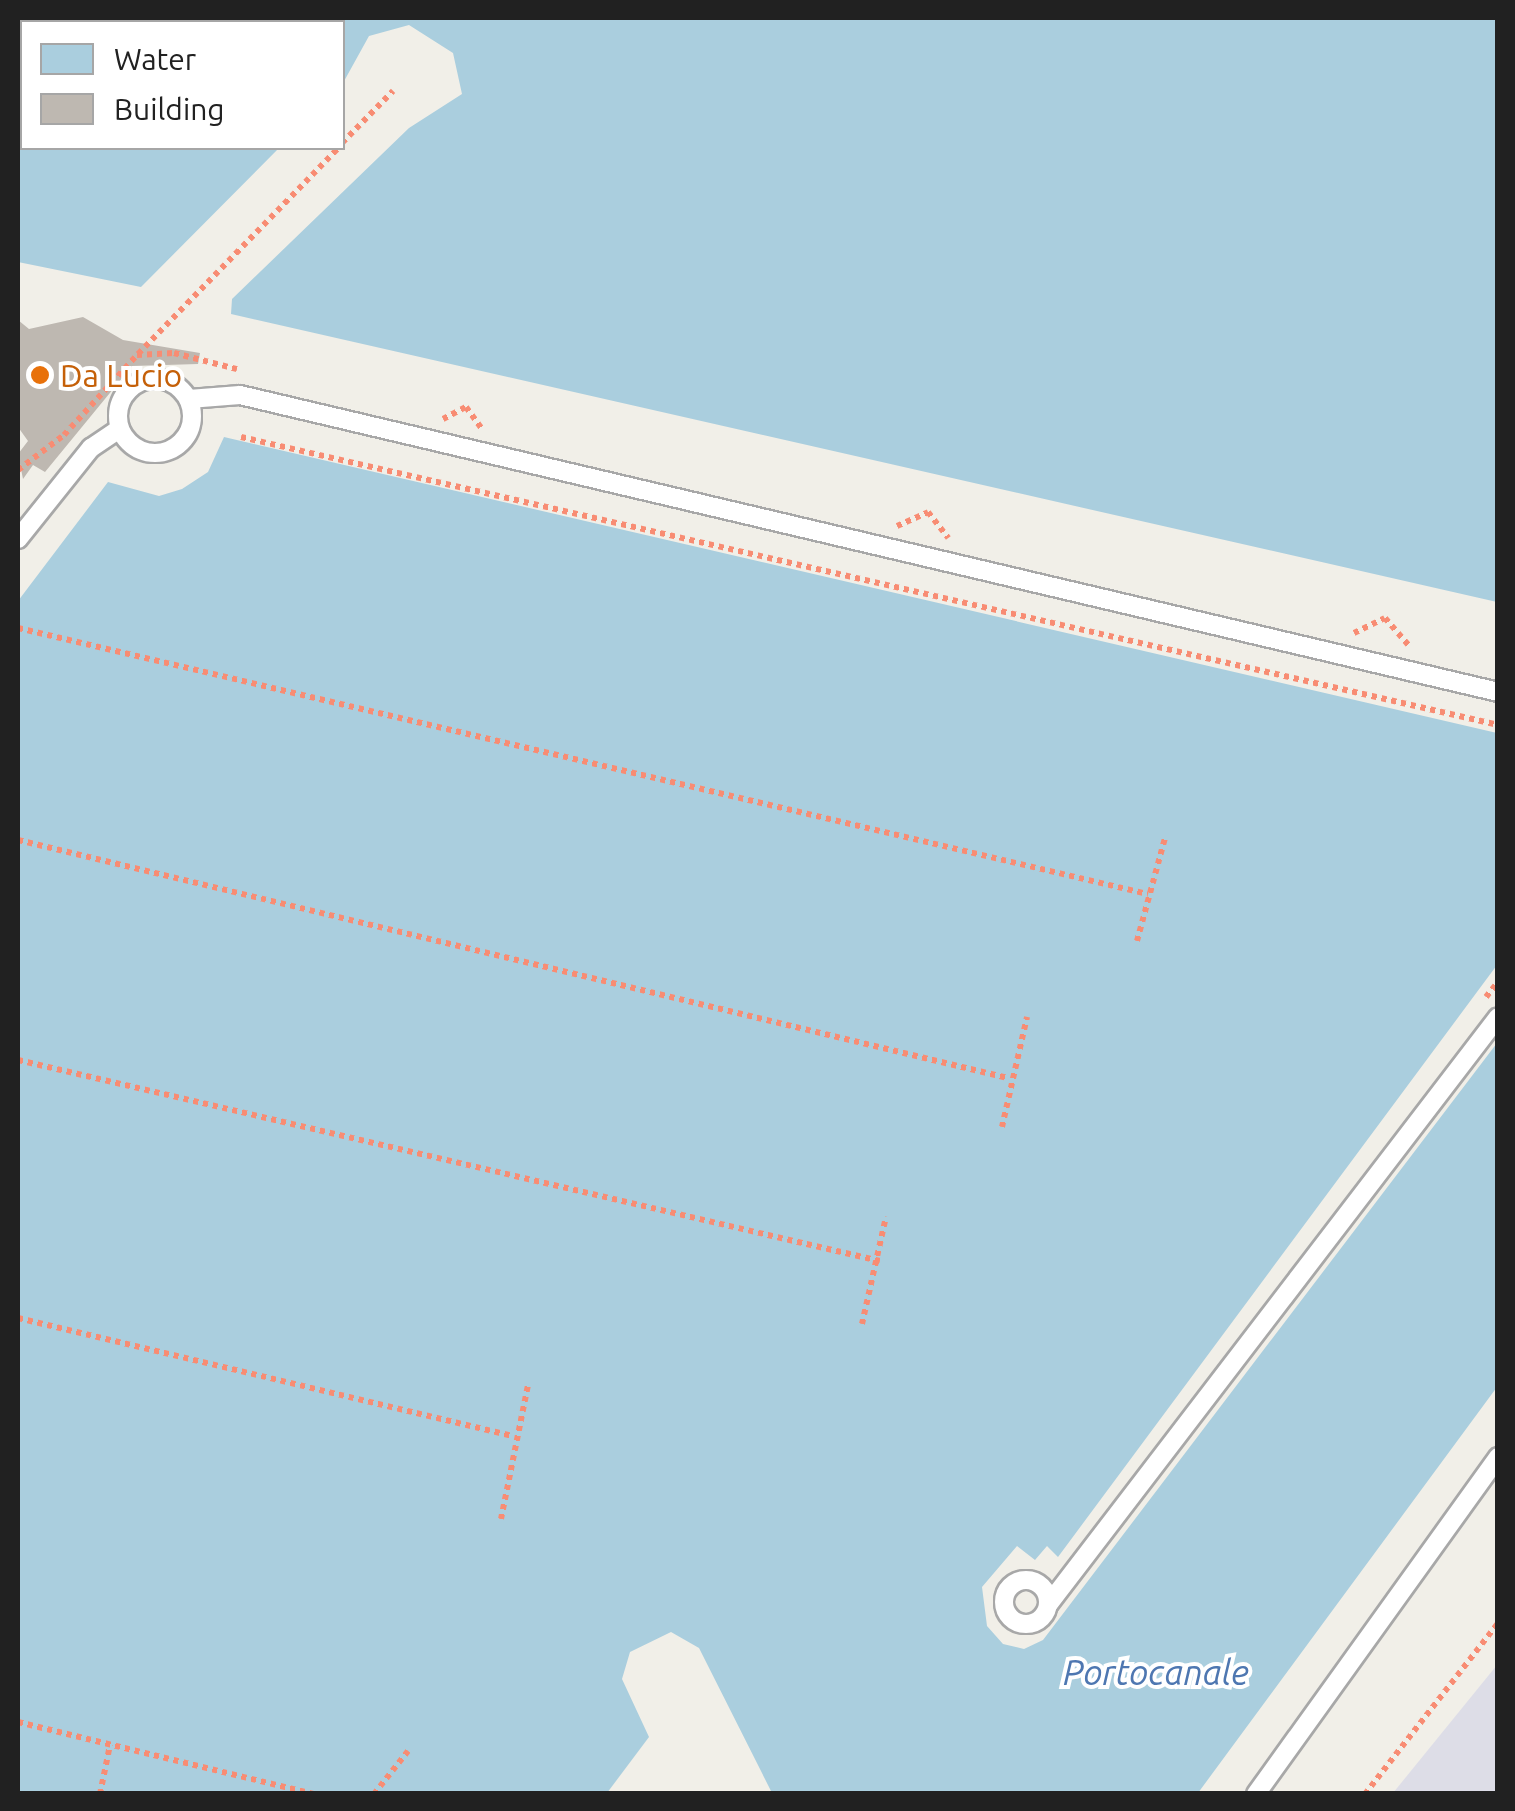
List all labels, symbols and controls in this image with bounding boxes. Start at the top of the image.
legend [20,20,345,150]
text: Water [114,42,196,76]
text: Building [114,92,225,126]
place label: Da Lucio [60,356,182,394]
marker: Da Lucio [29,364,51,386]
water label: Portocanale [1063,1651,1249,1693]

